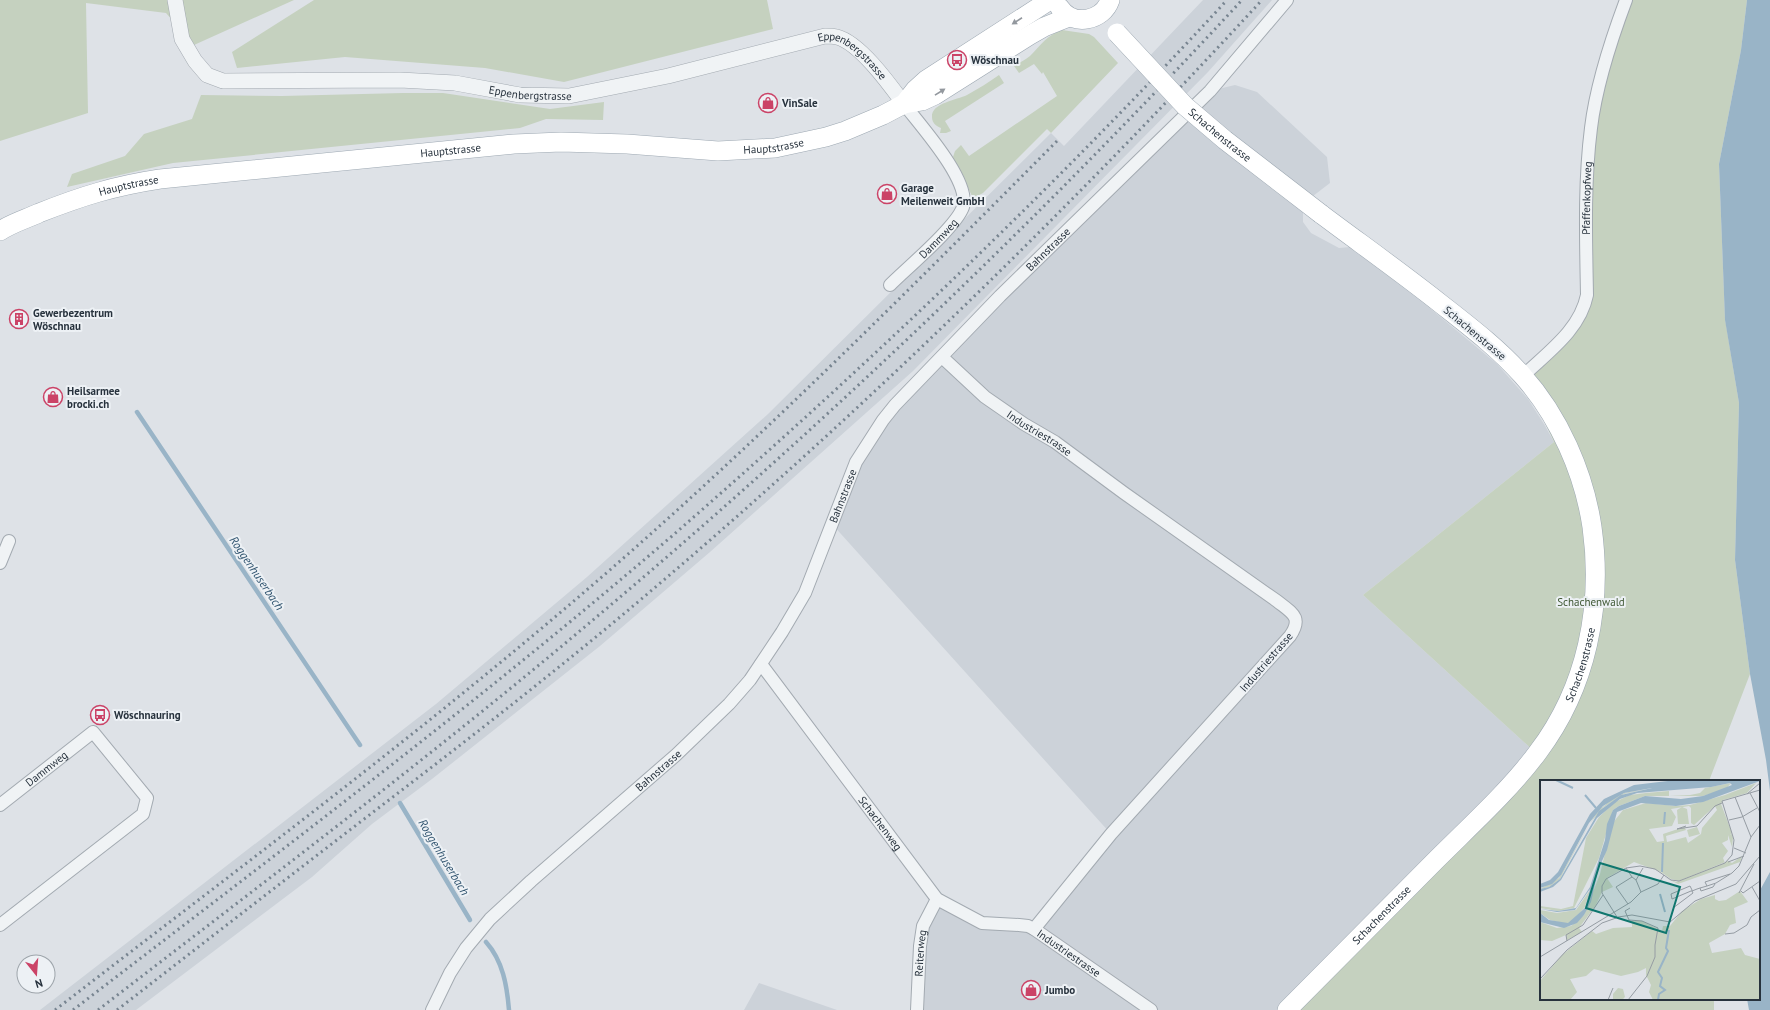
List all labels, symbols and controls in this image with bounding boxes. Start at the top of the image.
one-way arrow [1011,18,1023,25]
street label: Eppenbergstrasse [816,29,890,83]
bus stop icon: Wöschnau [946,49,968,71]
place label: Wöschnau [971,53,1019,67]
street label: Eppenbergstrasse [488,82,572,103]
one-way arrow [935,88,945,96]
shop icon: VinSale [757,92,779,114]
place label: VinSale [781,96,818,110]
street label: Schachenstrasse [1185,105,1254,165]
street label: Hauptstrasse [743,135,806,157]
street label: Hauptstrasse [420,140,482,160]
street label: Pfaffenkopfweg [1579,161,1595,235]
street label: Hauptstrasse [97,172,160,199]
place label: Garage Meilenweit GmbH [901,181,985,208]
shop icon: Garage Meilenweit GmbH [876,183,898,205]
street label: Dammweg [916,216,961,261]
street label: Bahnstrasse [1023,224,1073,274]
street label: Schachenstrasse [1441,303,1509,363]
place label: Gewerbezentrum Wöschnau [33,306,113,333]
building icon: Gewerbezentrum Wöschnau [8,308,30,330]
place label: Heilsarmee brocki.ch [67,384,120,411]
shop icon: Heilsarmee brocki.ch [42,386,64,408]
street label: Industriestrasse [1004,407,1075,459]
street label: Bahnstrasse [826,467,860,525]
water label: Roggenhuserbach [227,533,287,613]
park label: Schachenwald [1557,595,1625,609]
street label: Schachenstrasse [1562,626,1598,704]
street label: Industriestrasse [1236,629,1296,695]
bus stop icon: Wöschnauring [89,704,111,726]
place label: Wöschnauring [114,708,181,722]
street label: Bahnstrasse [632,746,685,794]
street label: Dammweg [22,748,70,789]
inset map [1540,780,1760,1000]
street label: Schachenweg [855,793,905,853]
water label: Roggenhuserbach [415,816,473,898]
street label: Schachenstrasse [1349,882,1414,947]
street label: Industriestrasse [1034,926,1104,980]
street label: Reiterweg [912,929,929,977]
north arrow [16,954,56,994]
text: N [33,976,44,991]
shop icon: Jumbo [1020,979,1042,1001]
place label: Jumbo [1044,983,1075,997]

